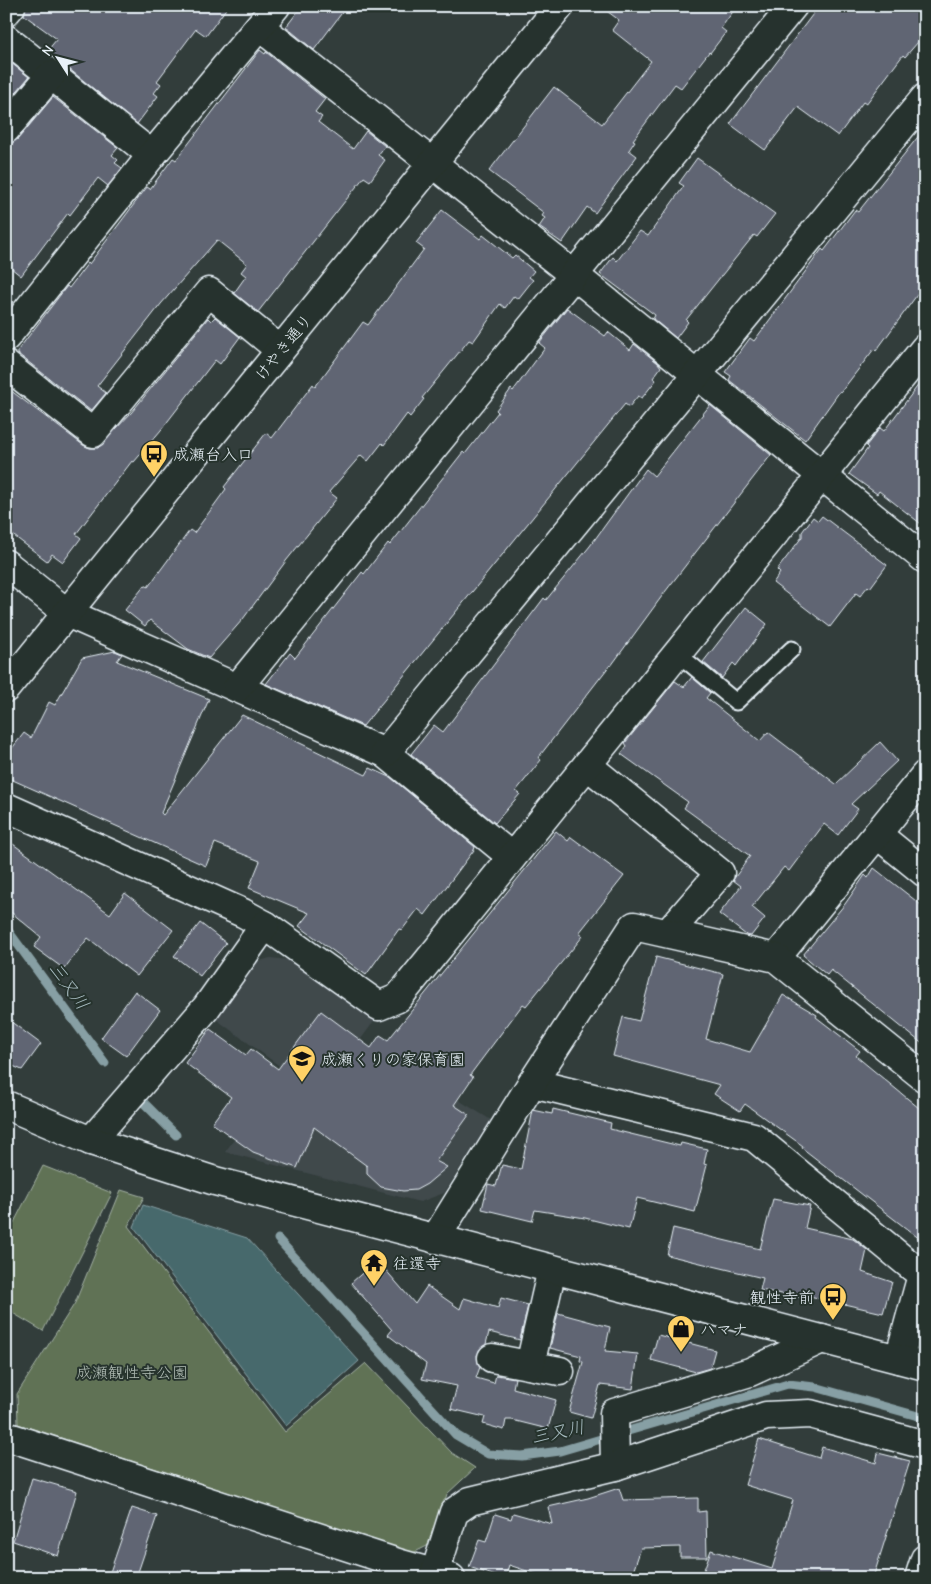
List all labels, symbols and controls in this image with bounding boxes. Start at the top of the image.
north arrow [32,32,82,82]
text: N [38,42,57,59]
street label: けやき通り [252,311,316,384]
bus stop icon: 成瀬台入口 [139,439,169,478]
place label: 成瀬台入口 [173,446,253,464]
water label: 三又川 [44,958,93,1014]
school or university icon: 成瀬くりの家保育園 [287,1044,317,1083]
place label: 成瀬くりの家保育園 [321,1051,465,1069]
temple icon: 往還寺 [359,1248,389,1287]
place label: 往還寺 [393,1255,441,1273]
bus stop icon: 観性寺前 [818,1282,848,1321]
place label: 観性寺前 [750,1289,814,1307]
shop icon: ハマナ [666,1314,696,1353]
place label: ハマナ [700,1321,748,1339]
park label: 成瀬観性寺公園 [76,1364,188,1382]
water label: 三又川 [530,1417,587,1448]

